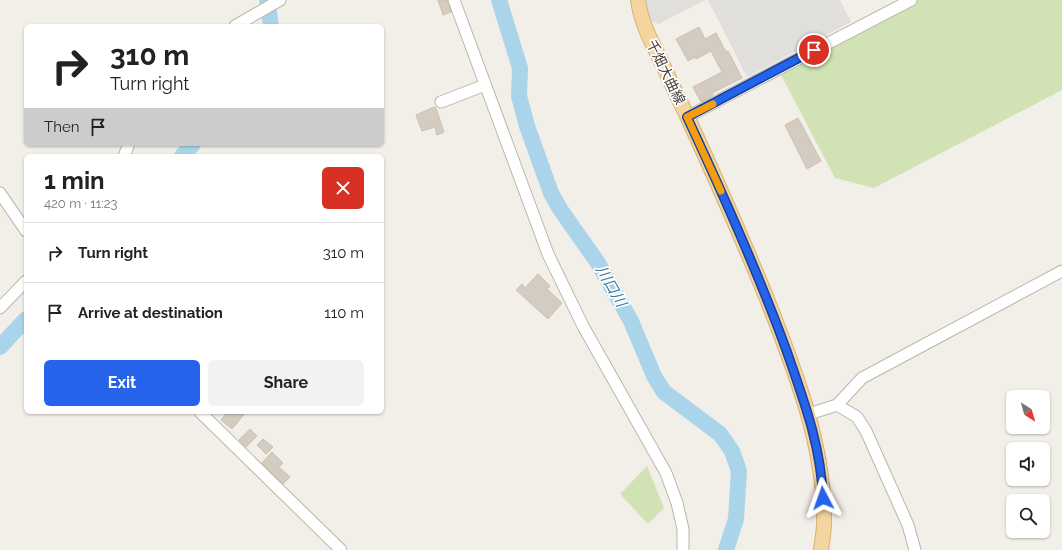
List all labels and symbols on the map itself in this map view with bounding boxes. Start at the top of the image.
pin [797,33,831,67]
street label: 千畑大曲線 [643,37,689,107]
water label: 川口川 [592,262,631,312]
north arrow [1006,390,1050,434]
position arrow [802,477,844,519]

